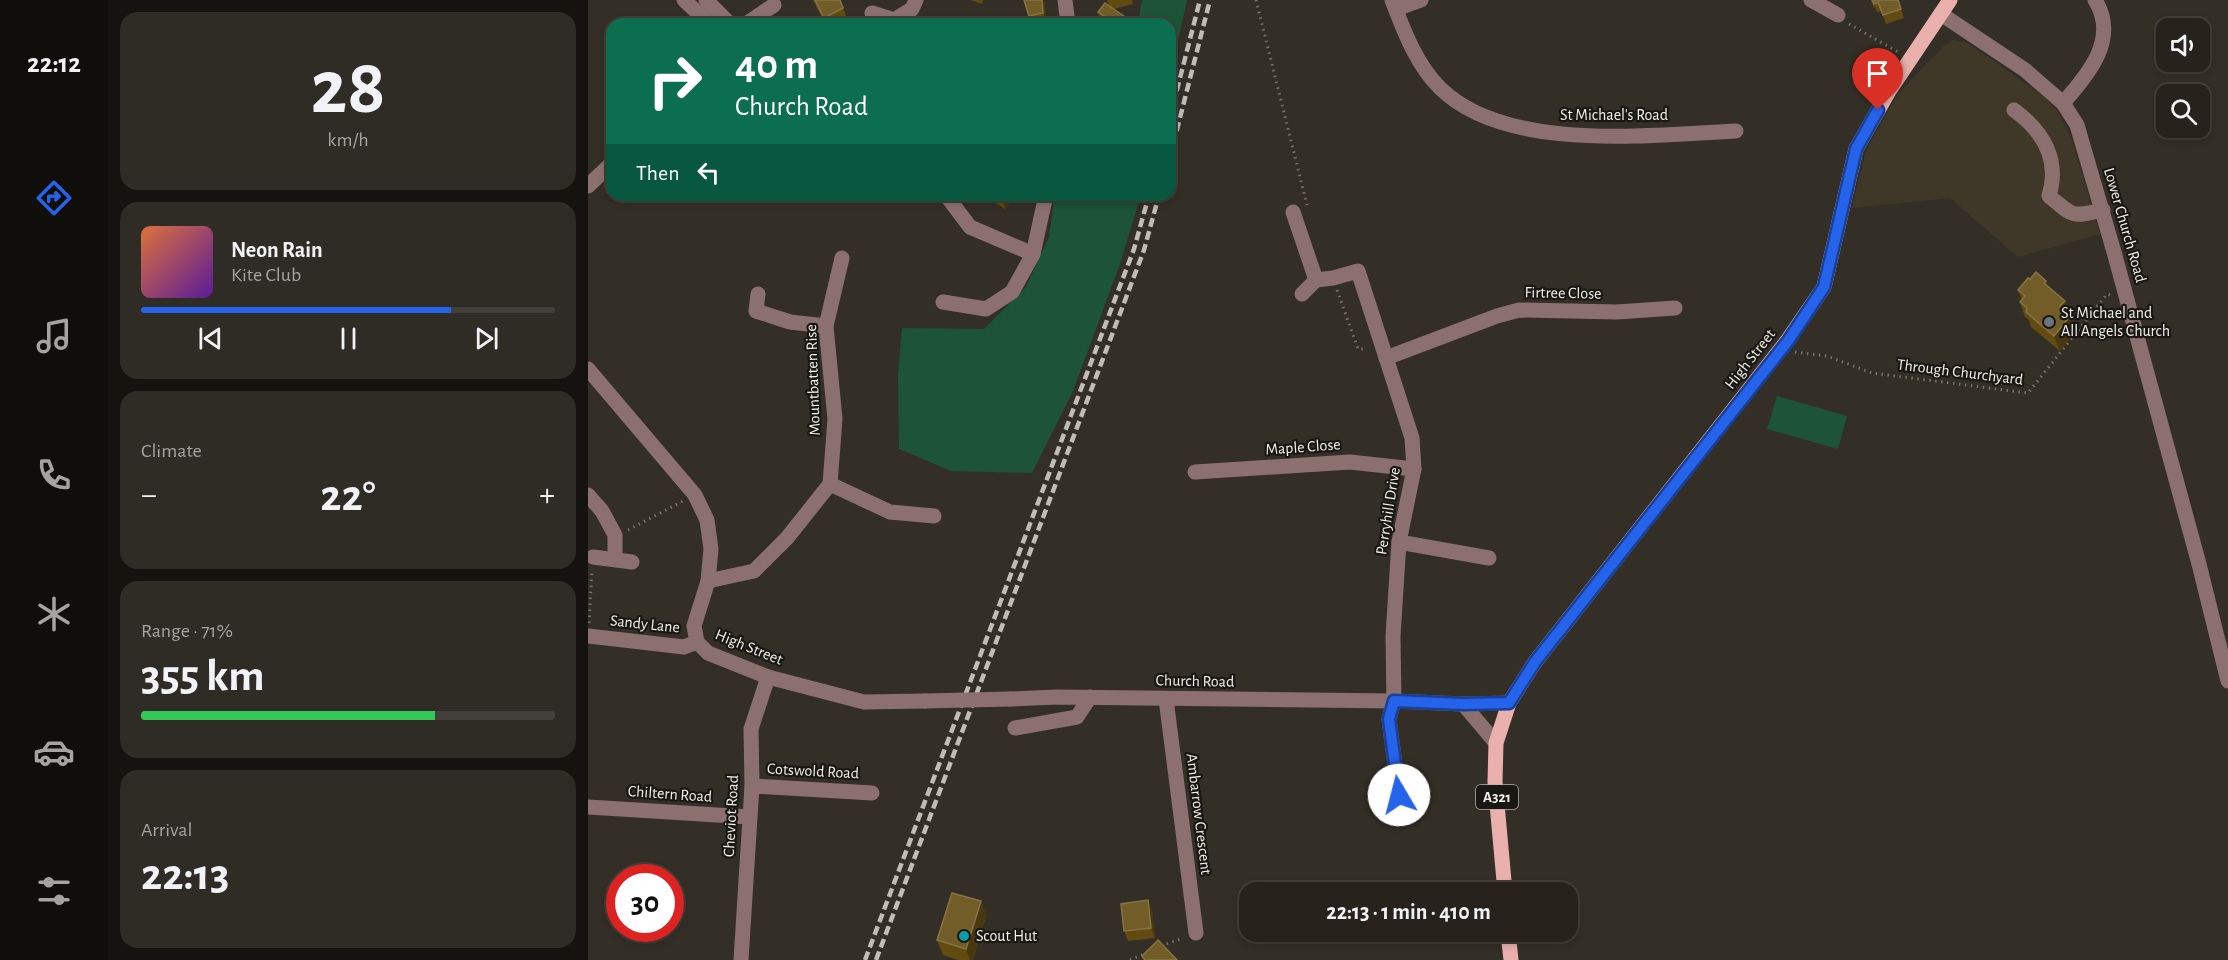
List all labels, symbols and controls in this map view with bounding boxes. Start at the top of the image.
map controls [2156,18,2210,138]
button: sound [2156,18,2210,72]
icon: right [636,42,714,120]
text: 40 m [735,44,818,86]
pin [1852,48,1903,110]
text: 22:12 [27,50,81,77]
text: 28 [310,50,386,128]
icon: arrive [1861,57,1894,90]
button: search [2156,84,2210,138]
text: Church Road [735,93,868,120]
street label: St Michael's Road [1560,107,1668,123]
text: km/h [327,130,369,150]
icon: left [692,156,725,189]
text: Then [636,162,680,184]
street label: Lower Church Road [2101,166,2149,284]
icon: directions [33,177,75,219]
text: Neon Rain [231,239,323,261]
text: Kite Club [231,265,301,285]
street label: Firtree Close [1524,284,1602,302]
place label: St Michael and All Angels Church [2061,305,2170,339]
icon: music [33,315,75,357]
marker: St Michael and All Angels Church [2042,315,2056,329]
icon: previous [194,322,227,355]
icon: pause [332,322,365,355]
icon: next [470,322,503,355]
street label: Mountbatten Rise [803,324,823,436]
street label: High Street [1722,326,1778,392]
street label: Through Churchyard [1896,356,2024,389]
street label: Maple Close [1265,436,1341,458]
text: Climate [141,441,202,461]
icon: phone [33,454,75,496]
street label: Perryhill Drive [1373,466,1404,556]
text: 22° [320,474,376,519]
text: − [141,479,157,512]
text: + [539,479,555,512]
icon: climate [33,593,75,635]
street label: Sandy Lane [609,612,681,637]
text: Range · 71% [141,621,233,641]
street label: High Street [713,626,785,668]
text: 355 km [141,654,265,699]
street label: Church Road [1155,672,1235,690]
icon: car [33,731,75,773]
street label: Ambarrow Crescent [1184,752,1214,876]
street label: Cotswold Road [767,761,859,781]
position arrow [1367,763,1431,827]
street label: Cheviot Road [721,775,741,857]
street label: Chiltern Road [627,783,713,805]
road number: A321 [1476,785,1518,809]
text: Arrival [141,820,192,840]
text: 22:13 [141,853,229,898]
speed limit sign: 30 [606,864,684,942]
icon: filters [33,870,75,912]
text: 22:13 · 1 min · 410 m [1326,901,1491,923]
place label: Scout Hut [976,928,1037,944]
marker: Scout Hut [957,929,971,943]

